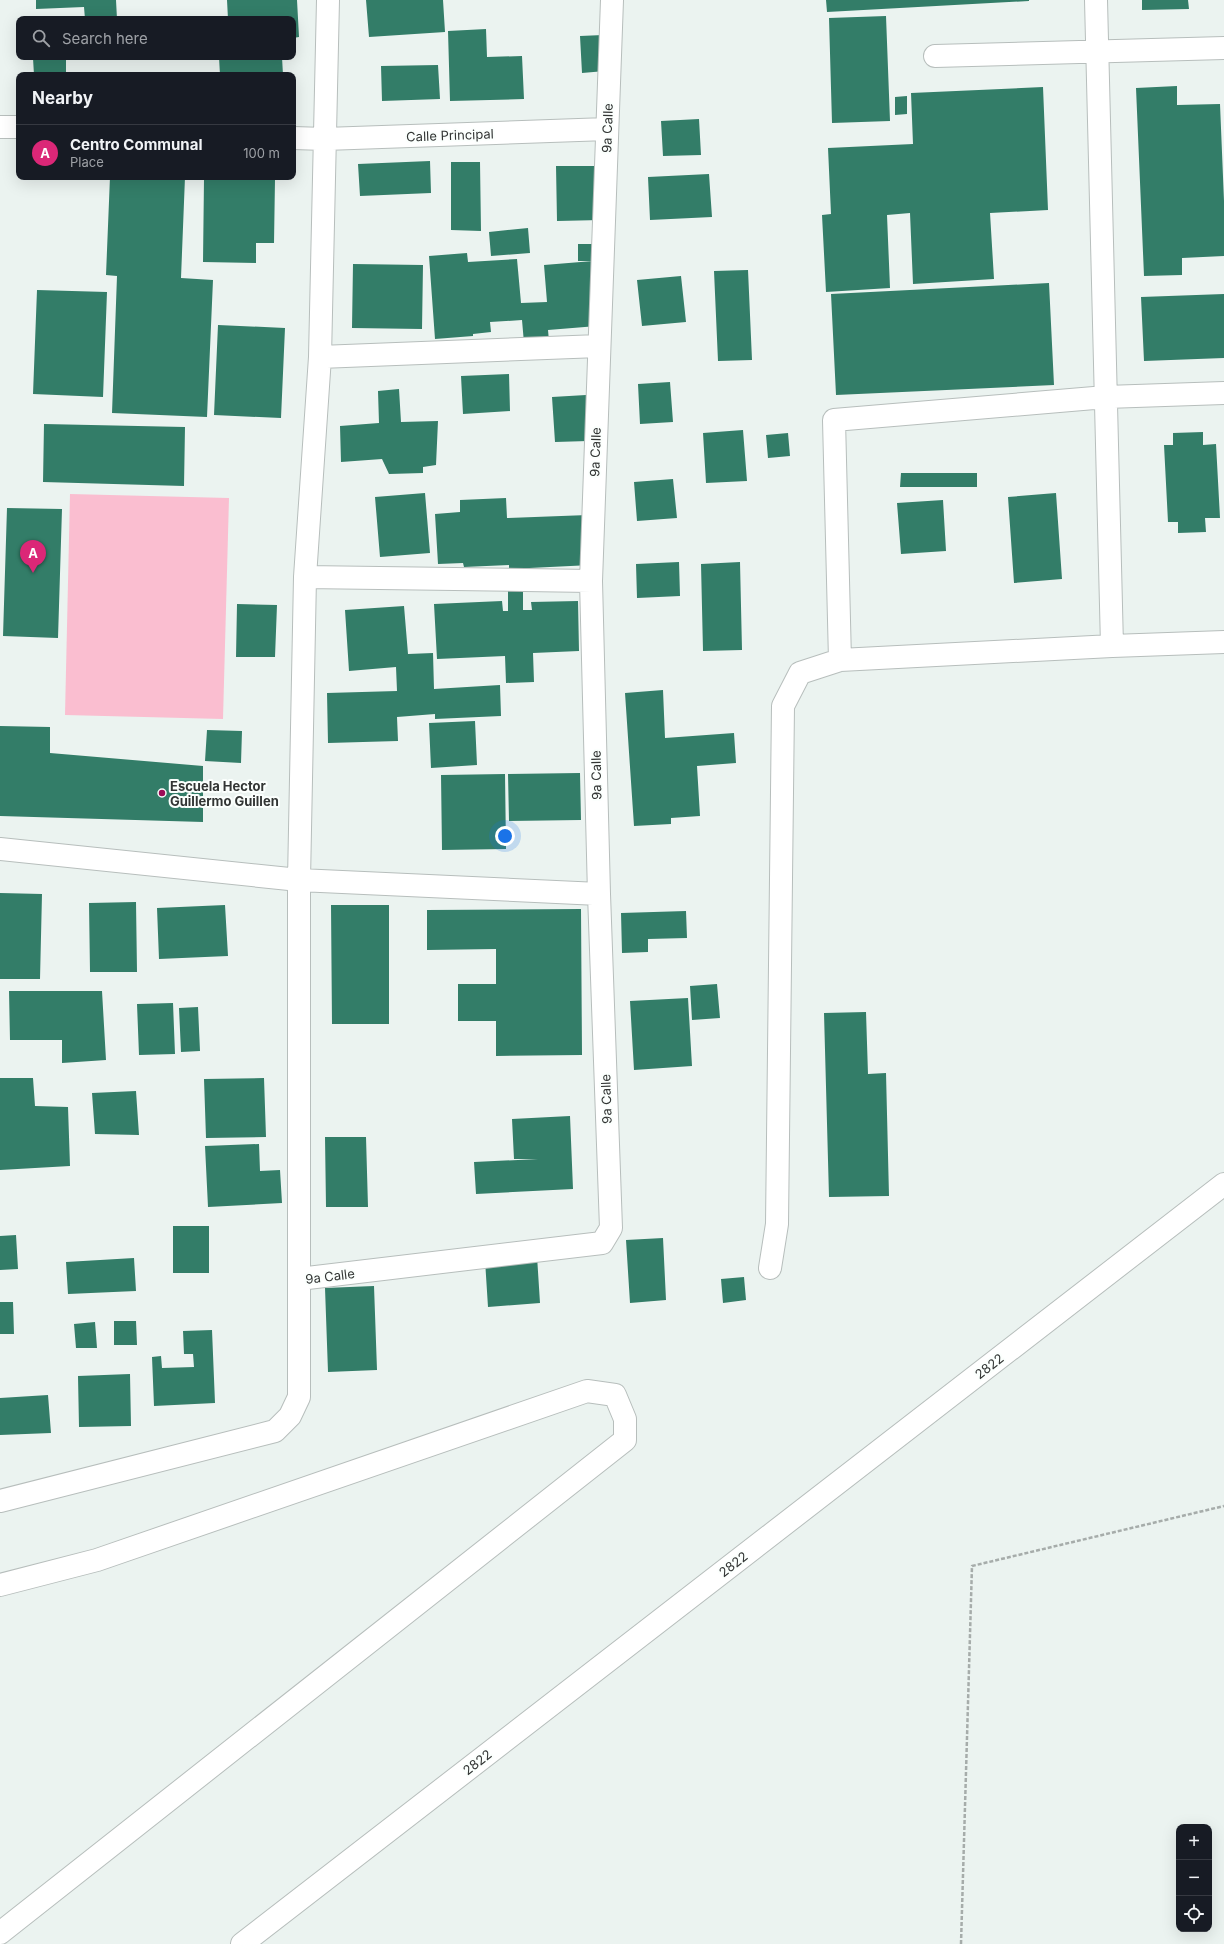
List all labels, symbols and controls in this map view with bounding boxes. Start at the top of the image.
search box [16,16,296,60]
icon: search [30,27,52,49]
text: Search here [62,29,148,48]
text: Nearby [32,88,93,108]
street label: 9a Calle [598,103,616,153]
street label: Calle Principal [406,125,494,145]
text: Centro Communal [70,135,202,154]
text: A [40,145,50,161]
text: 100 m [243,145,280,161]
text: Place [70,154,104,170]
street label: 9a Calle [586,427,604,477]
pin: A [20,540,46,573]
street label: 9a Calle [588,750,604,800]
place label: Escuela Hector Guillermo Guillen [170,778,279,809]
marker: Escuela Hector Guillermo Guillen [157,788,167,798]
your location [495,826,515,846]
street label: 9a Calle [597,1074,615,1124]
street label: 9a Calle [304,1265,356,1287]
street label: 2822 [972,1350,1006,1382]
street label: 2822 [716,1548,750,1580]
street label: 2822 [460,1746,494,1778]
map controls [1176,1824,1212,1932]
button: + [1176,1824,1212,1860]
button: − [1176,1860,1212,1896]
button: locate [1176,1896,1212,1932]

